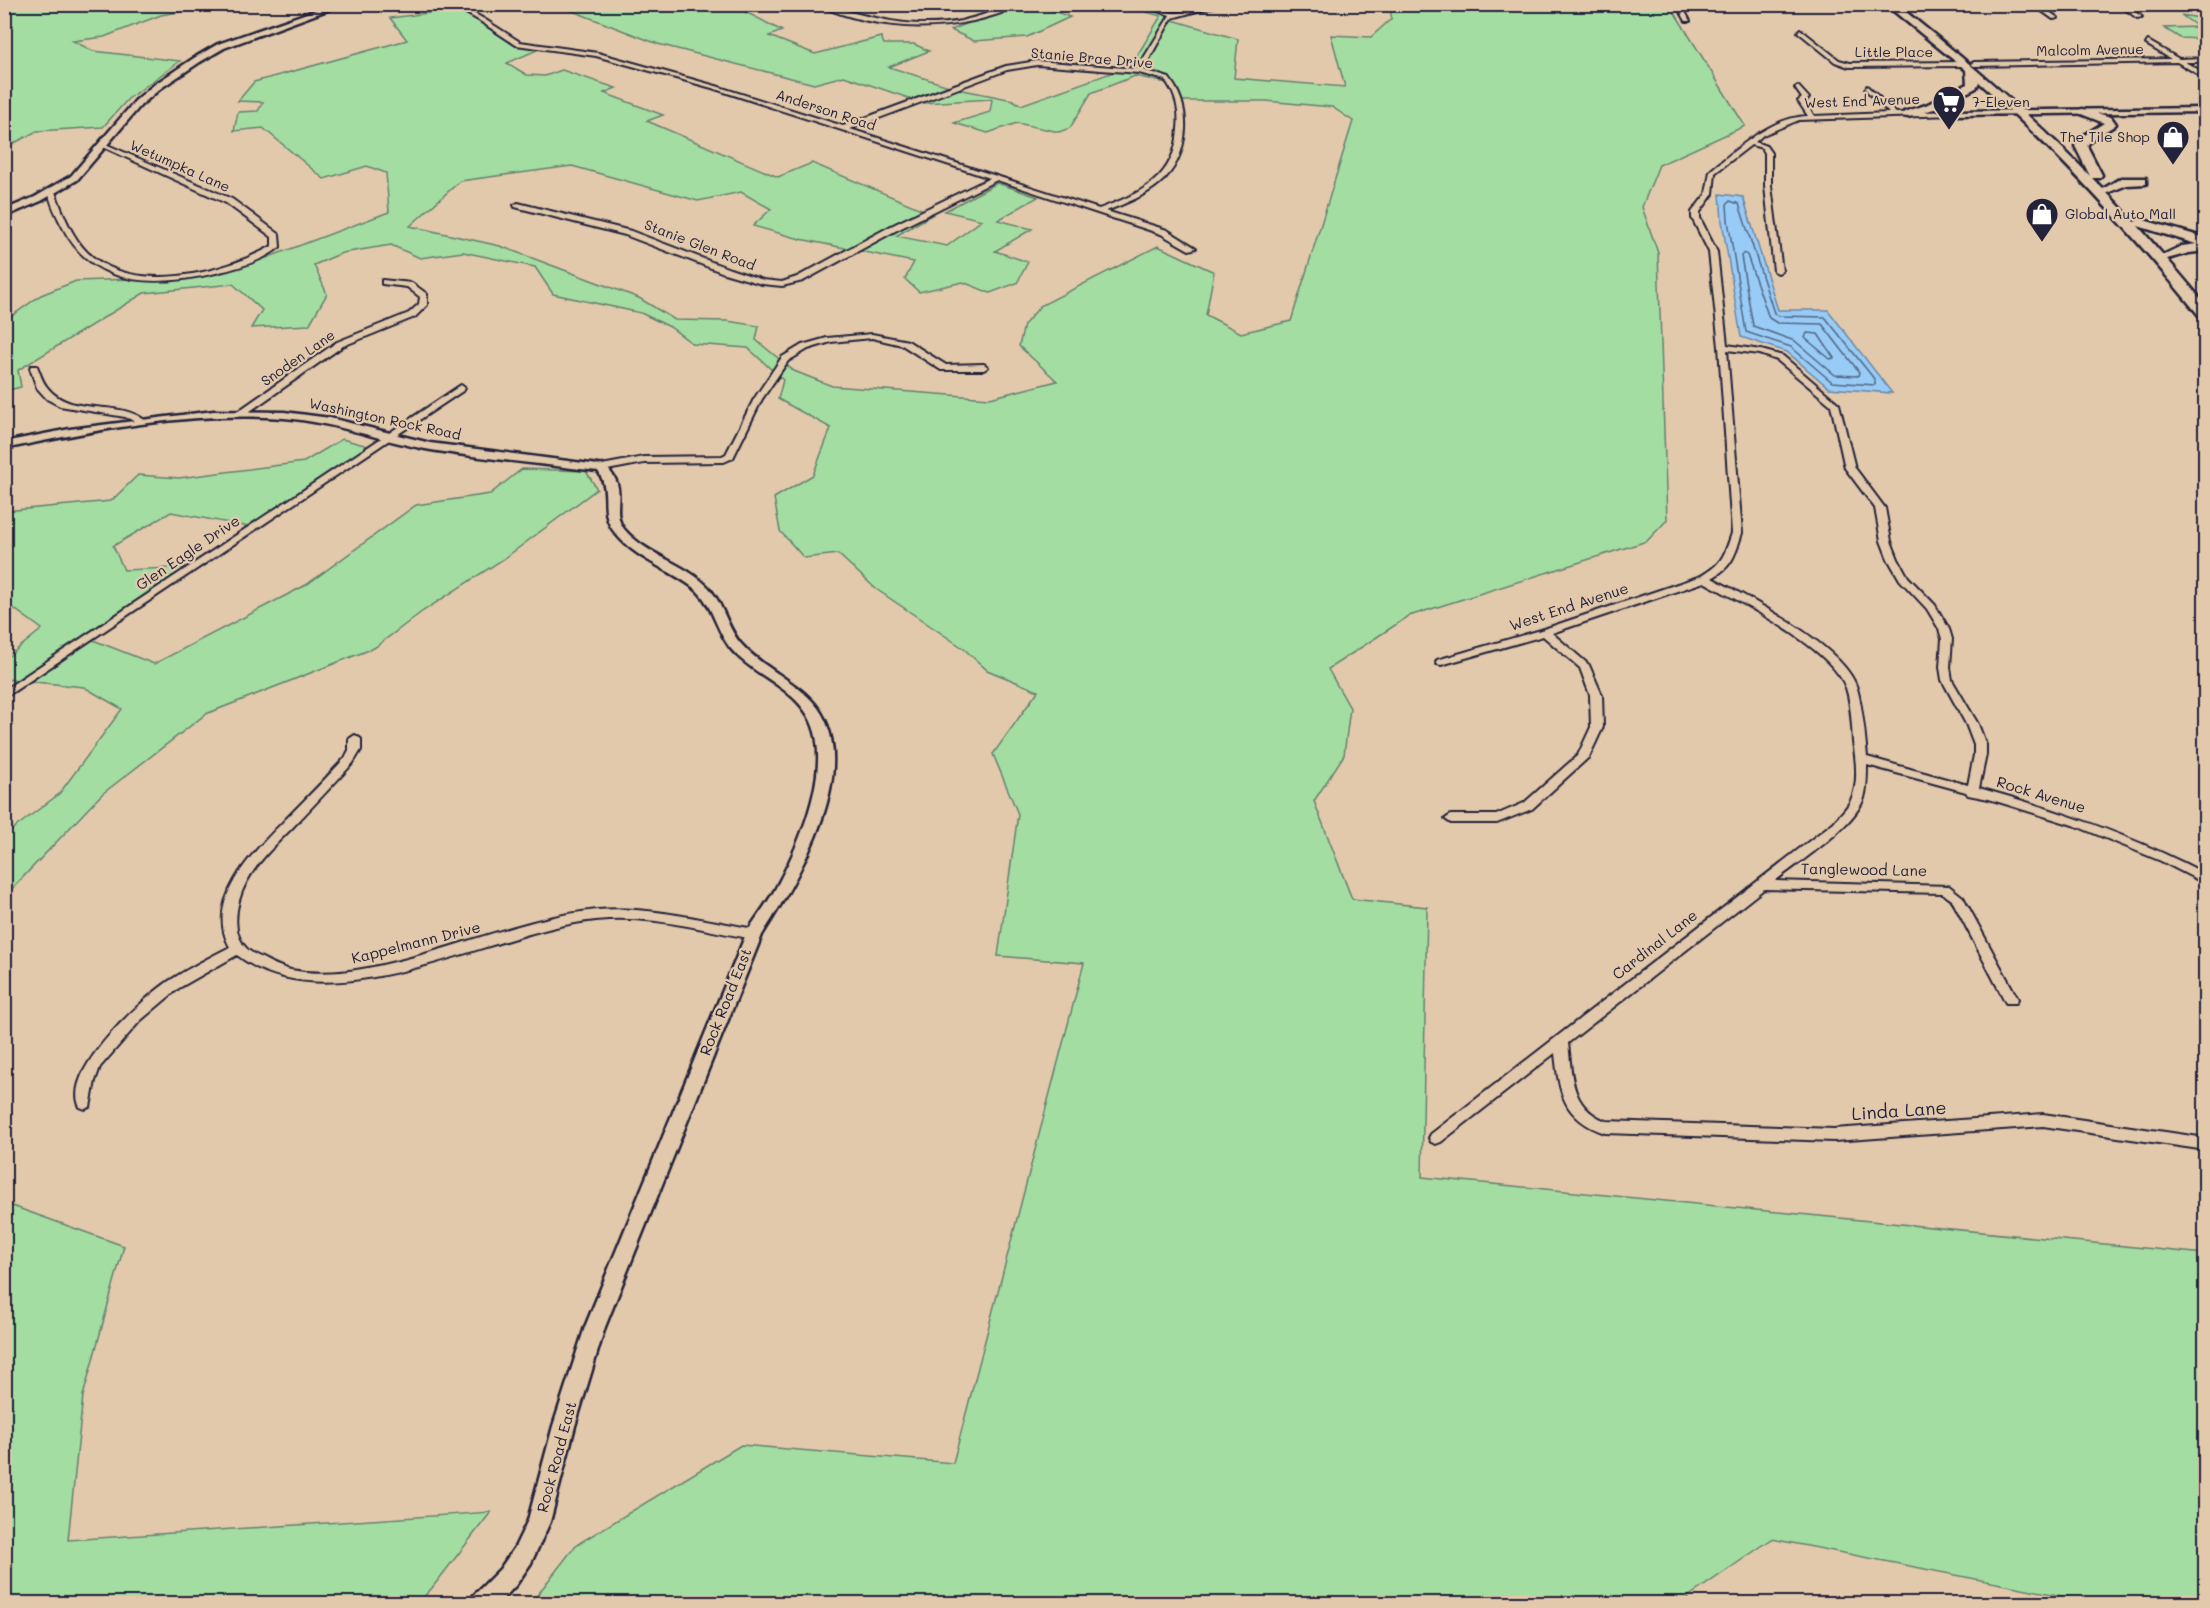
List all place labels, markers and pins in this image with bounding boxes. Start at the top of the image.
supermarket icon: 7-Eleven [1931,84,1967,131]
place label: 7-Eleven [1972,92,2030,111]
shop icon: The Tile Shop [2155,119,2191,166]
place label: The Tile Shop [2060,127,2150,146]
shop icon: Global Auto Mall [2024,196,2060,243]
place label: Global Auto Mall [2065,204,2176,223]

